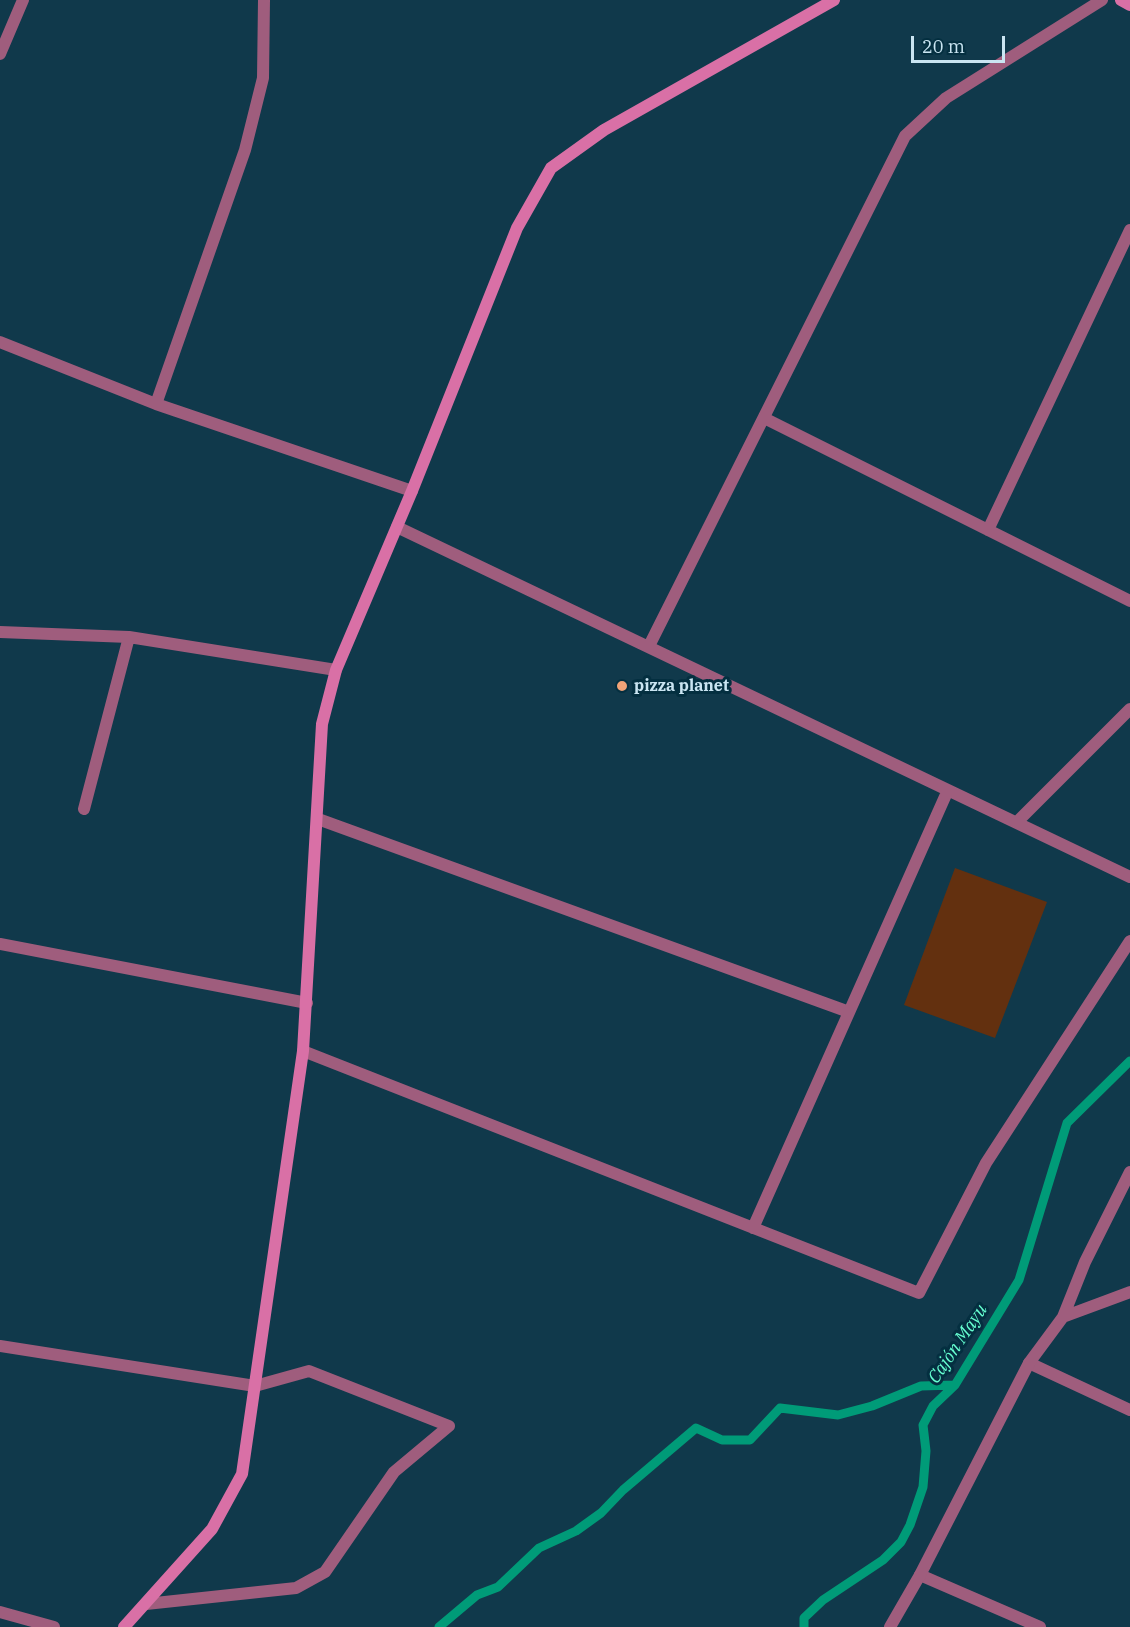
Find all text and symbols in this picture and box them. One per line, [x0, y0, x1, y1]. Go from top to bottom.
scale bar [914, 24, 1008, 62]
text: 20 m [922, 35, 965, 58]
place label: pizza planet [634, 676, 729, 696]
marker: pizza planet [615, 679, 629, 693]
water label: Cajón Mayu [924, 1300, 992, 1388]

